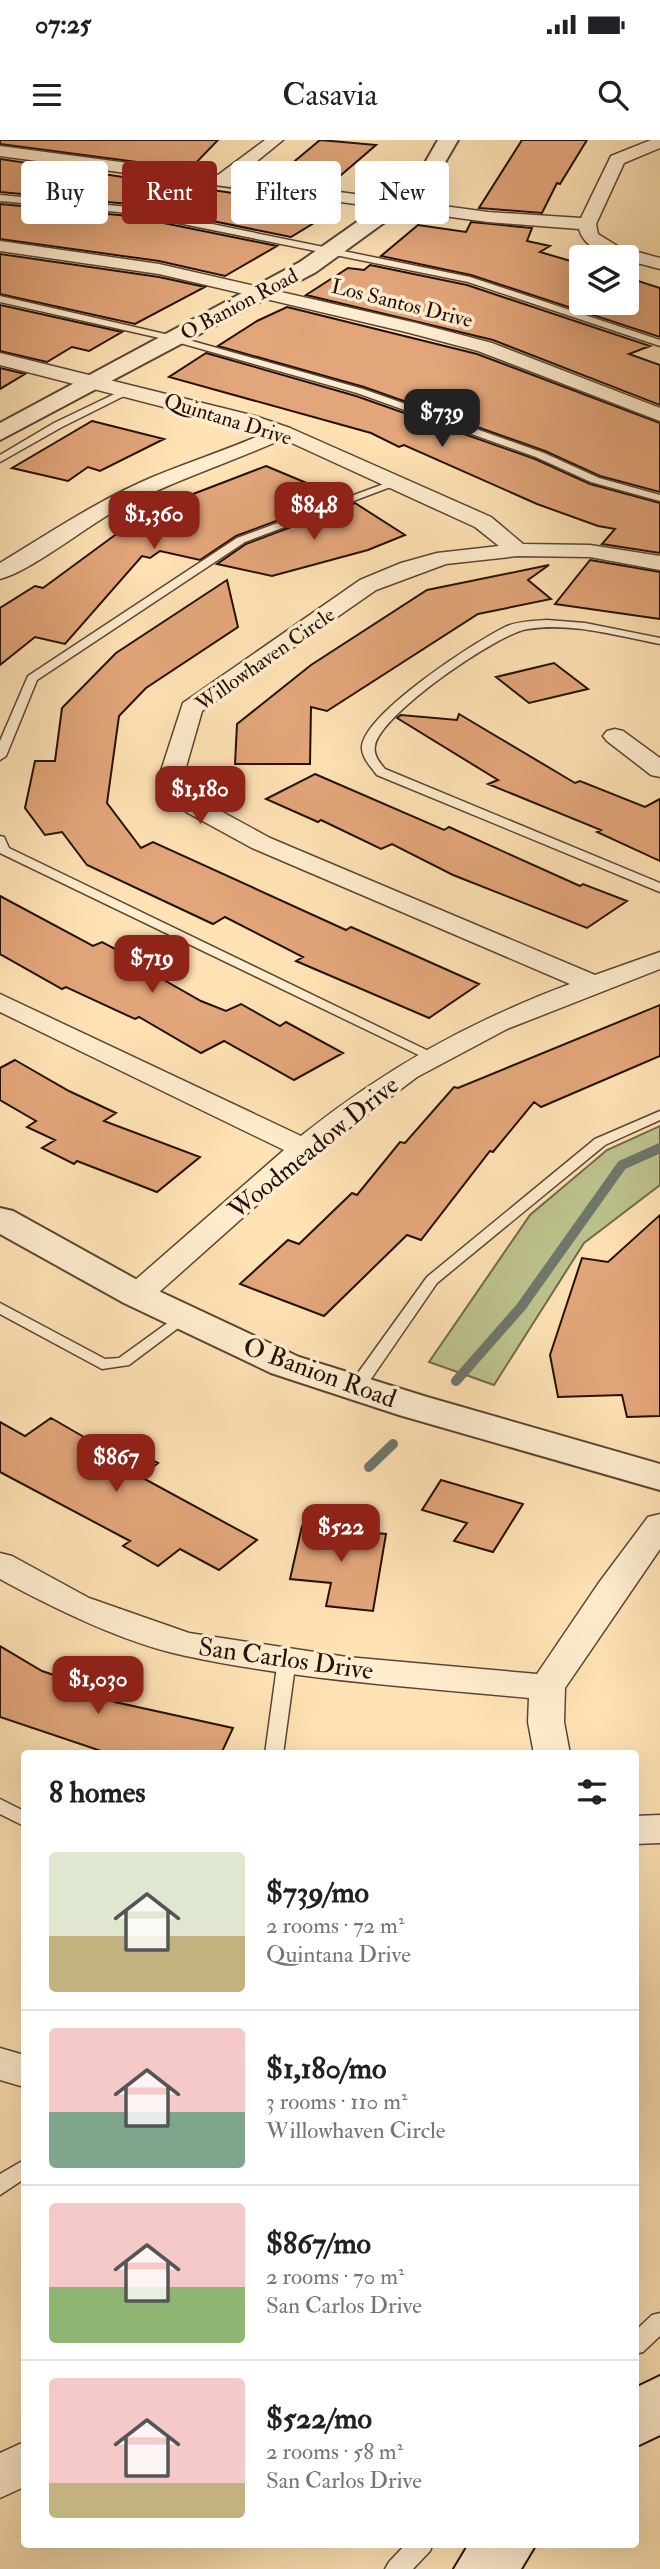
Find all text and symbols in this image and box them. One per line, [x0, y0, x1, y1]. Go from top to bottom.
text: 07:25 [35, 9, 91, 41]
text: Casavia [282, 75, 378, 115]
icon: menu [28, 76, 66, 114]
icon: search [594, 76, 632, 114]
chip: Buy [21, 161, 108, 224]
chip: Rent [122, 161, 217, 224]
chip: Filters [231, 161, 341, 224]
chip: New [355, 161, 449, 224]
map controls [569, 245, 639, 315]
button: layers [569, 245, 639, 315]
street label: O Banion Road [176, 262, 303, 347]
street label: Los Santos Drive [328, 273, 476, 334]
street label: Quintana Drive [161, 387, 295, 452]
pin: $739 [401, 390, 483, 449]
text: $739 [420, 397, 464, 426]
pin: $848 [273, 482, 355, 542]
text: $848 [290, 490, 338, 519]
pin: $1,360 [97, 492, 211, 551]
text: $1,360 [125, 499, 183, 528]
street label: Willowhaven Circle [190, 601, 340, 718]
pin: $1,180 [143, 766, 257, 826]
text: $1,180 [171, 774, 229, 803]
pin: $719 [111, 936, 193, 995]
text: $719 [130, 943, 174, 972]
street label: Woodmeadow Drive [221, 1069, 405, 1227]
street label: O Banion Road [239, 1330, 401, 1415]
pin: $867 [75, 1434, 157, 1494]
text: $867 [93, 1442, 139, 1471]
pin: $522 [300, 1504, 382, 1564]
text: $522 [318, 1512, 364, 1541]
street label: San Carlos Drive [196, 1631, 375, 1687]
pin: $1,030 [41, 1656, 155, 1716]
text: $1,030 [68, 1664, 128, 1693]
icon: filters [573, 1773, 611, 1811]
text: 8 homes [49, 1774, 146, 1811]
text: $739/mo [266, 1874, 369, 1911]
icon: home [105, 1880, 189, 1964]
text: 2 rooms · 72 m² [266, 1911, 404, 1940]
text: Quintana Drive [266, 1940, 411, 1969]
text: $1,180/mo [266, 2050, 386, 2087]
icon: home [105, 2056, 189, 2140]
text: 3 rooms · 110 m² [266, 2087, 407, 2116]
text: Willowhaven Circle [266, 2116, 445, 2145]
text: $867/mo [266, 2225, 371, 2262]
icon: home [105, 2231, 189, 2315]
text: 2 rooms · 70 m² [266, 2262, 405, 2291]
text: San Carlos Drive [266, 2291, 422, 2320]
text: $522/mo [266, 2400, 372, 2437]
icon: home [105, 2406, 189, 2490]
text: 2 rooms · 58 m² [266, 2437, 403, 2466]
text: San Carlos Drive [266, 2466, 422, 2495]

